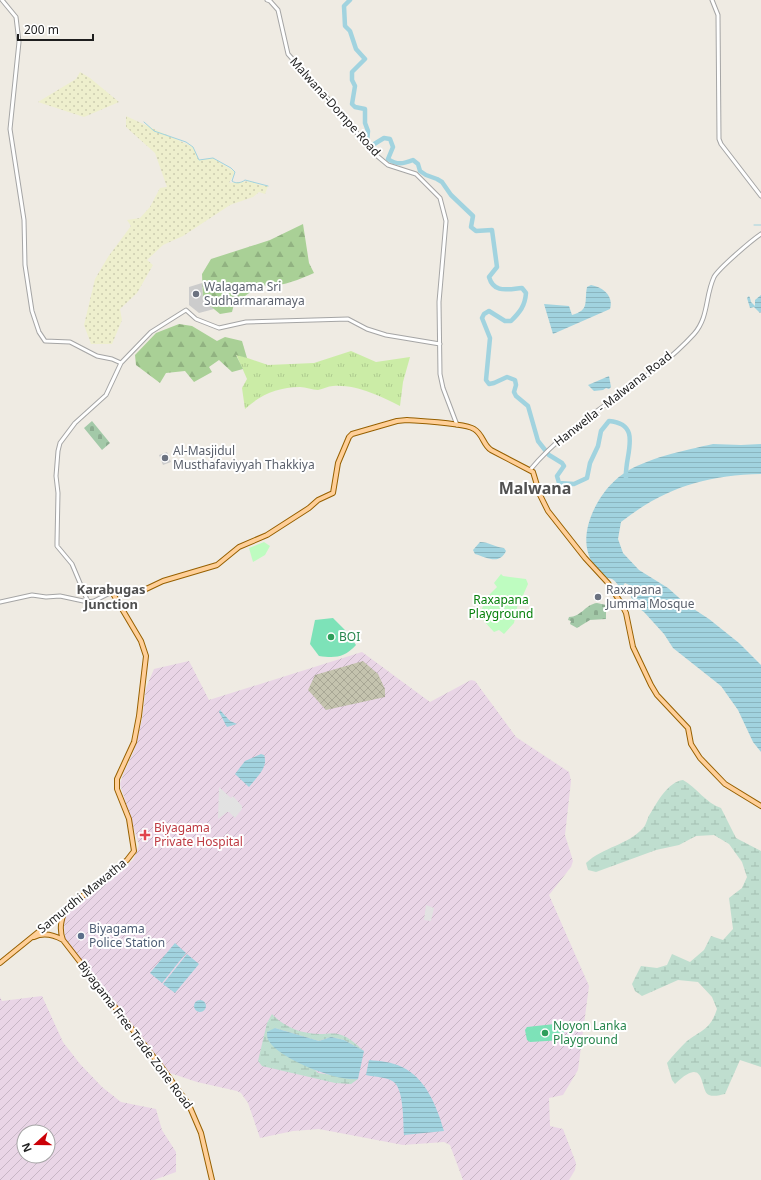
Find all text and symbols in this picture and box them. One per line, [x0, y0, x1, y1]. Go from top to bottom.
scale bar [18, 16, 93, 42]
text: 200 m [24, 21, 59, 38]
street label: Malwana-Dompe Road [286, 53, 385, 160]
place label: Walagama Sri Sudharmaramaya [204, 278, 305, 309]
marker: Walagama Sri Sudharmaramaya [191, 289, 201, 299]
street label: Hanwella - Malwana Road [550, 347, 675, 450]
place label: Al-Masjidul Musthafaviyyah Thakkiya [173, 442, 315, 473]
marker: Al-Masjidul Musthafaviyyah Thakkiya [160, 453, 170, 463]
district label: Malwana [499, 477, 571, 499]
district label: Karabugas Junction [77, 580, 145, 613]
place label: Raxapana Jumma Mosque [605, 581, 695, 612]
park label: Raxapana Playground [469, 591, 533, 622]
marker: Raxapana Jumma Mosque [593, 592, 603, 602]
place label: BOI [339, 628, 360, 645]
marker: BOI [326, 632, 336, 642]
place label: Biyagama Private Hospital [154, 819, 243, 850]
marker: Biyagama Private Hospital [139, 829, 151, 841]
street label: Samurdhi Mawatha [34, 854, 130, 937]
place label: Biyagama Police Station [89, 920, 165, 951]
marker: Biyagama Police Station [76, 931, 86, 941]
street label: Biyagama Free Trade Zone Road [74, 957, 197, 1112]
place label: Noyon Lanka Playground [553, 1017, 627, 1048]
marker: Noyon Lanka Playground [540, 1028, 550, 1038]
north arrow [16, 1124, 56, 1164]
text: N [18, 1141, 35, 1155]

